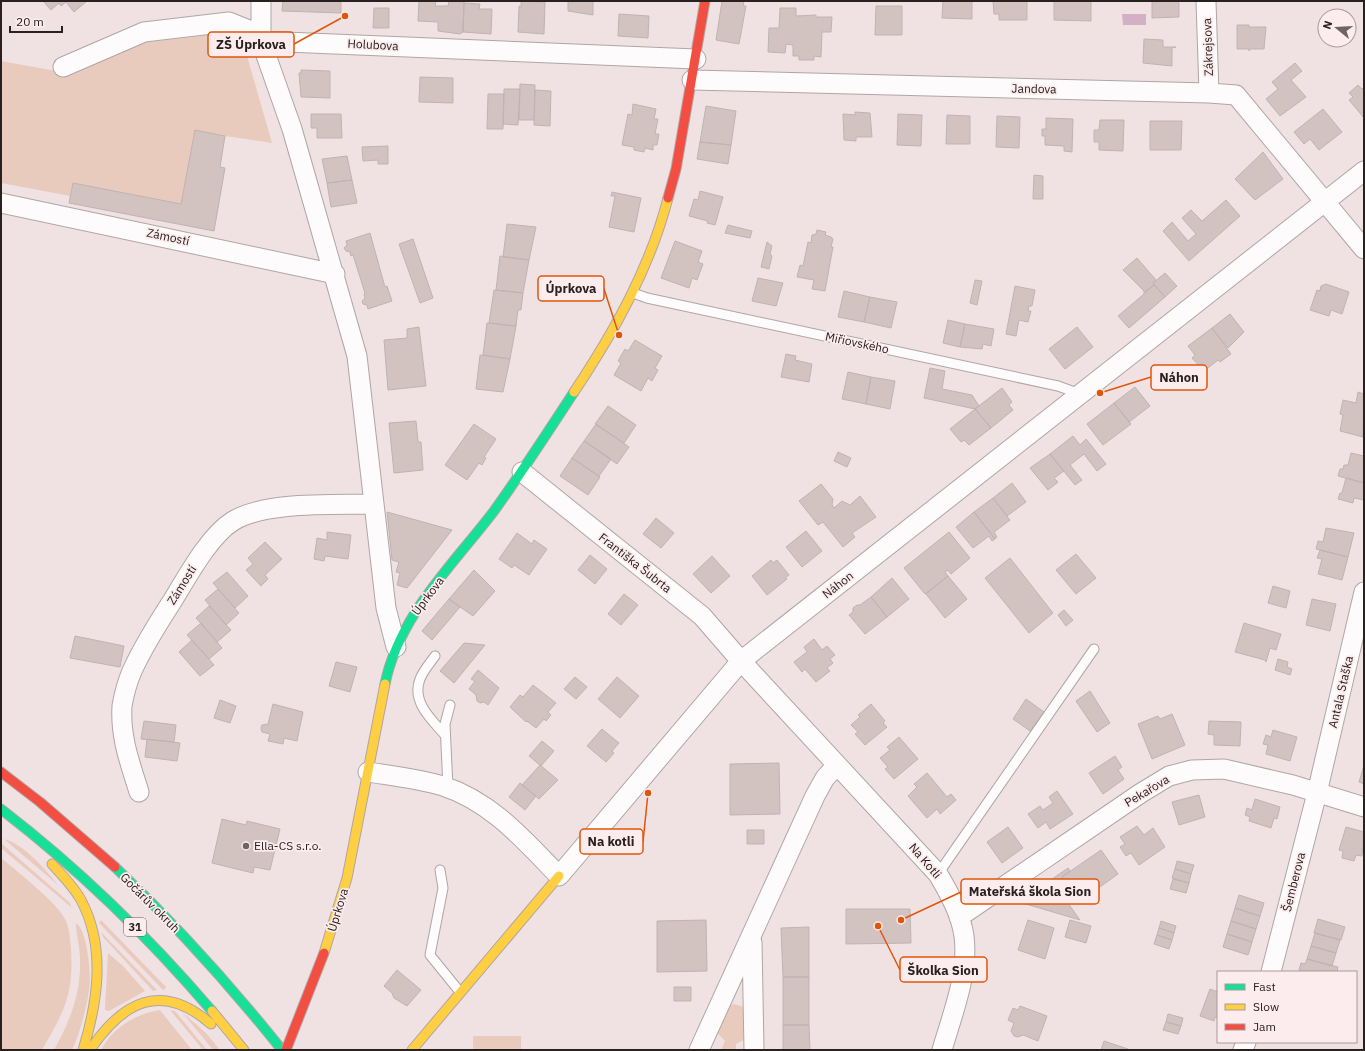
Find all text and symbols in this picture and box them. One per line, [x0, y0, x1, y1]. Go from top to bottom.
scale bar [10, 8, 62, 34]
north arrow [1317, 8, 1357, 48]
text: 20 m [16, 14, 44, 29]
street label: Zákrejsova [1199, 17, 1216, 76]
text: N [1320, 19, 1335, 31]
callout: ZŠ Úprkova [208, 32, 294, 57]
text: ZŠ Úprkova [216, 36, 286, 53]
street label: Holubova [347, 36, 400, 53]
street label: Jandova [1011, 81, 1057, 96]
street label: Zámostí [145, 225, 191, 248]
callout: Úprkova [538, 276, 604, 301]
text: Úprkova [546, 280, 596, 297]
street label: Miřiovského [824, 328, 891, 357]
callout: Náhon [1151, 365, 1207, 390]
text: Náhon [1159, 369, 1199, 386]
street label: Františka Šubrta [596, 529, 675, 596]
street label: Zámostí [164, 562, 199, 607]
street label: Náhon [819, 568, 856, 601]
street label: Úprkova [408, 573, 447, 618]
street label: Antala Staška [1325, 654, 1356, 730]
street label: Pekařova [1122, 771, 1172, 810]
callout: Na kotli [580, 829, 643, 854]
text: Na kotli [588, 833, 634, 850]
place label: Ella-CS s.r.o. [254, 838, 321, 853]
street label: Na Kotli [906, 840, 945, 882]
marker: Ella-CS s.r.o. [241, 841, 251, 851]
street label: Šemberova [1279, 850, 1308, 913]
street label: Gočárův okruh [117, 870, 183, 936]
callout: Mateřská škola Sion [961, 879, 1099, 904]
text: Mateřská škola Sion [969, 883, 1091, 900]
street label: Úprkova [324, 886, 351, 933]
road number: 31 [124, 918, 146, 936]
callout: Školka Sion [900, 957, 987, 982]
text: Školka Sion [907, 962, 979, 979]
legend [1217, 971, 1357, 1043]
text: Fast [1253, 979, 1276, 994]
text: Slow [1253, 999, 1279, 1014]
text: Jam [1253, 1019, 1276, 1034]

